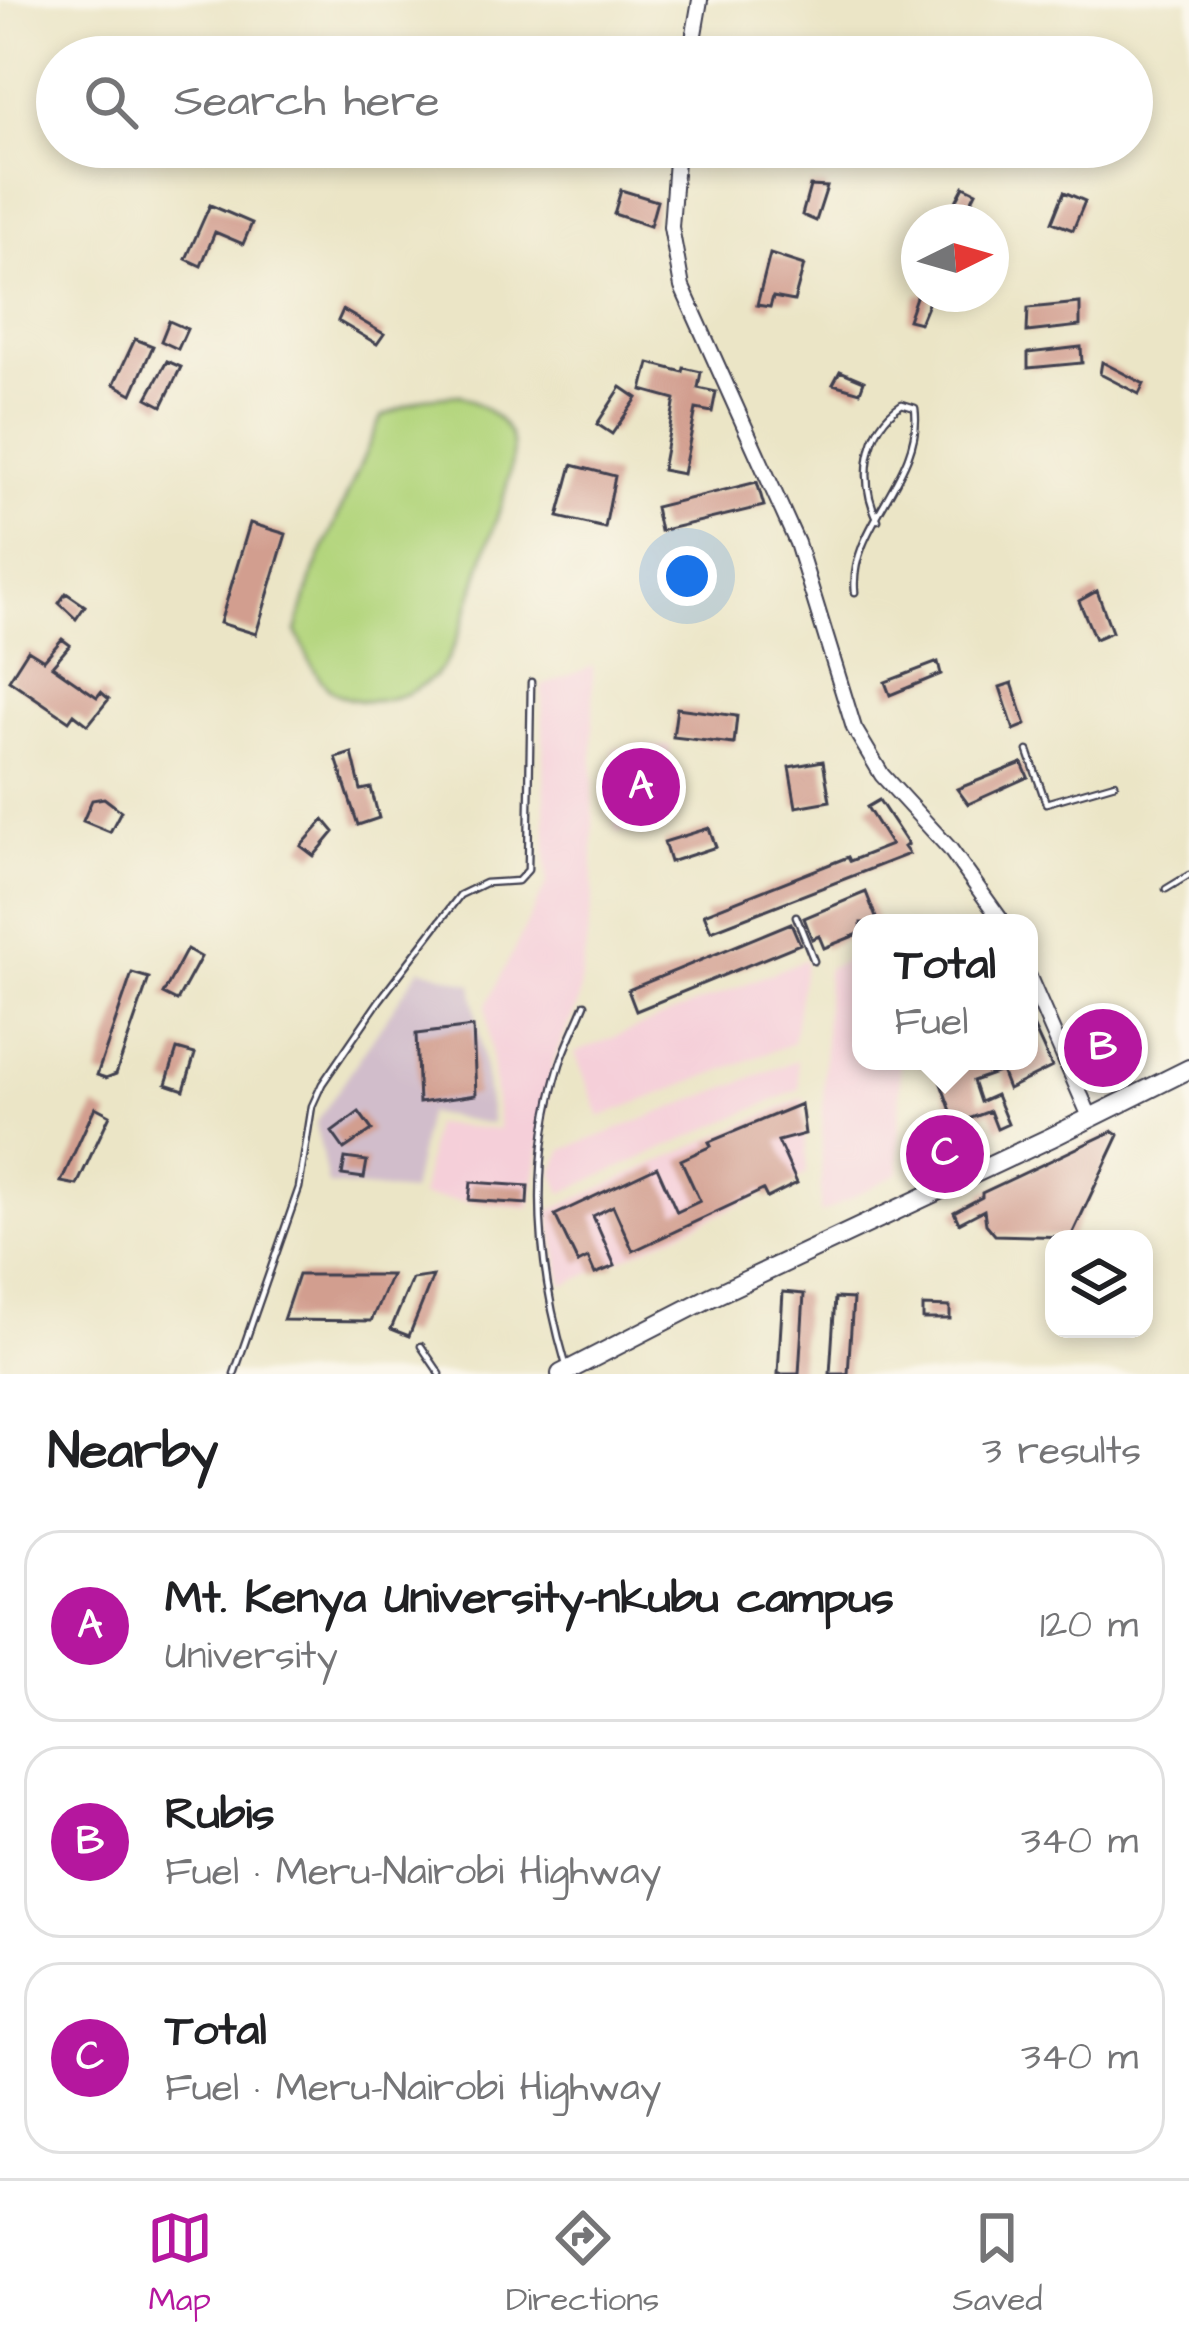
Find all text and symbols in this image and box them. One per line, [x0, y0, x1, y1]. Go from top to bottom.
search box [36, 36, 1153, 168]
icon: search [78, 69, 144, 135]
text: Search here [174, 71, 440, 133]
north arrow [901, 204, 1009, 312]
your location [657, 546, 717, 606]
pin: A [602, 742, 680, 832]
popup [852, 914, 1038, 1070]
text: Total [894, 934, 996, 996]
text: Fuel [894, 996, 968, 1050]
pin: B [1064, 1003, 1142, 1093]
pin: C [906, 1109, 984, 1199]
map controls [1045, 1230, 1153, 1338]
button: layers [1045, 1230, 1153, 1338]
text: Nearby [48, 1417, 218, 1488]
text: 3 results [982, 1425, 1141, 1479]
text: Mt. Kenya University-nkubu campus [165, 1568, 894, 1630]
text: A [78, 1599, 102, 1653]
text: 120 m [1040, 1599, 1138, 1653]
text: University [165, 1630, 338, 1684]
text: Rubis [165, 1784, 275, 1846]
text: B [76, 1815, 104, 1869]
text: 340 m [1021, 1815, 1138, 1869]
text: Fuel · Meru-Nairobi Highway [165, 1846, 661, 1900]
text: Total [165, 2000, 267, 2062]
text: C [76, 2031, 104, 2085]
text: 340 m [1021, 2031, 1138, 2085]
text: Fuel · Meru-Nairobi Highway [165, 2062, 661, 2116]
tab: Map [147, 2205, 213, 2323]
tab: Directions [506, 2205, 659, 2323]
tab: Saved [952, 2205, 1042, 2323]

